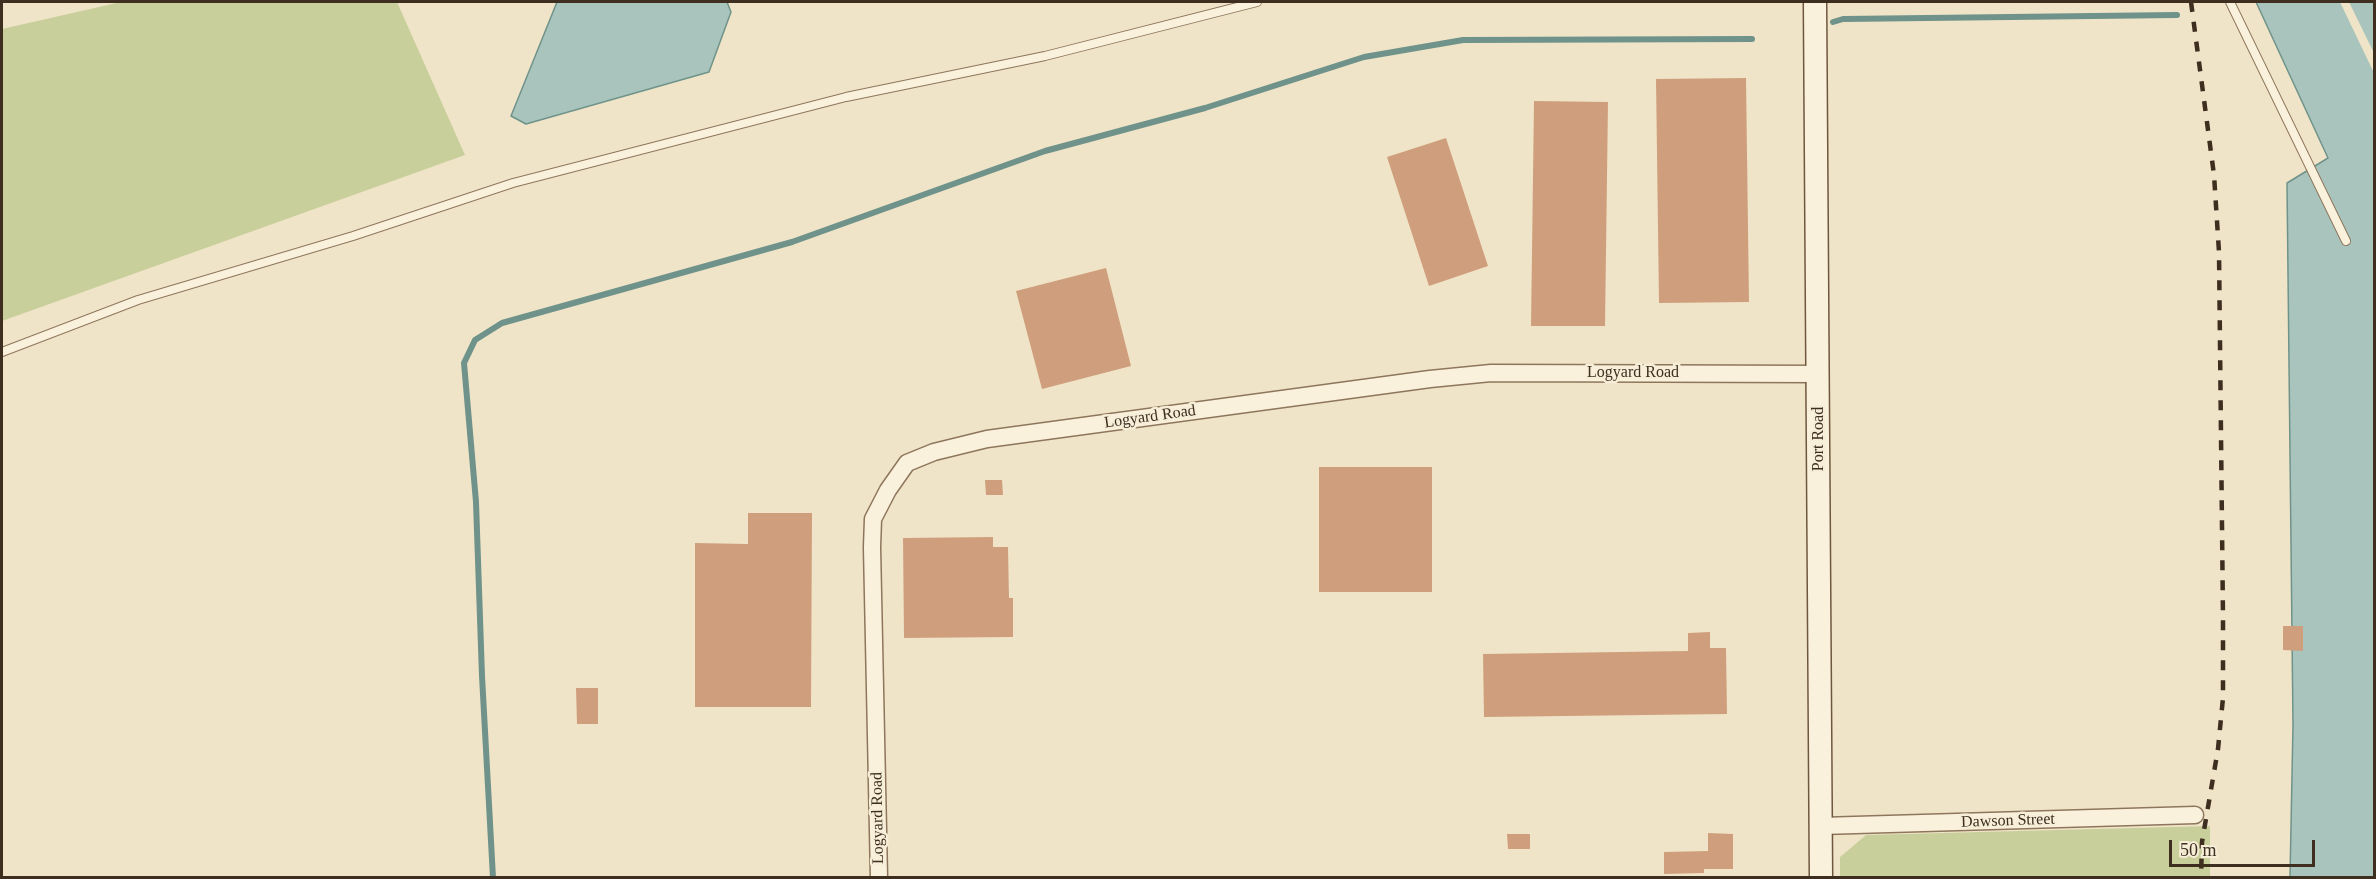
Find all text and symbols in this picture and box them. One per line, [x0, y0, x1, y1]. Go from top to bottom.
street label: Logyard Road [1587, 363, 1679, 383]
street label: Logyard Road [1103, 401, 1197, 433]
street label: Port Road [1809, 407, 1829, 471]
street label: Logyard Road [868, 772, 888, 864]
street label: Dawson Street [1961, 810, 2055, 832]
scale bar [2172, 828, 2318, 866]
text: 50 m [2180, 840, 2217, 860]

